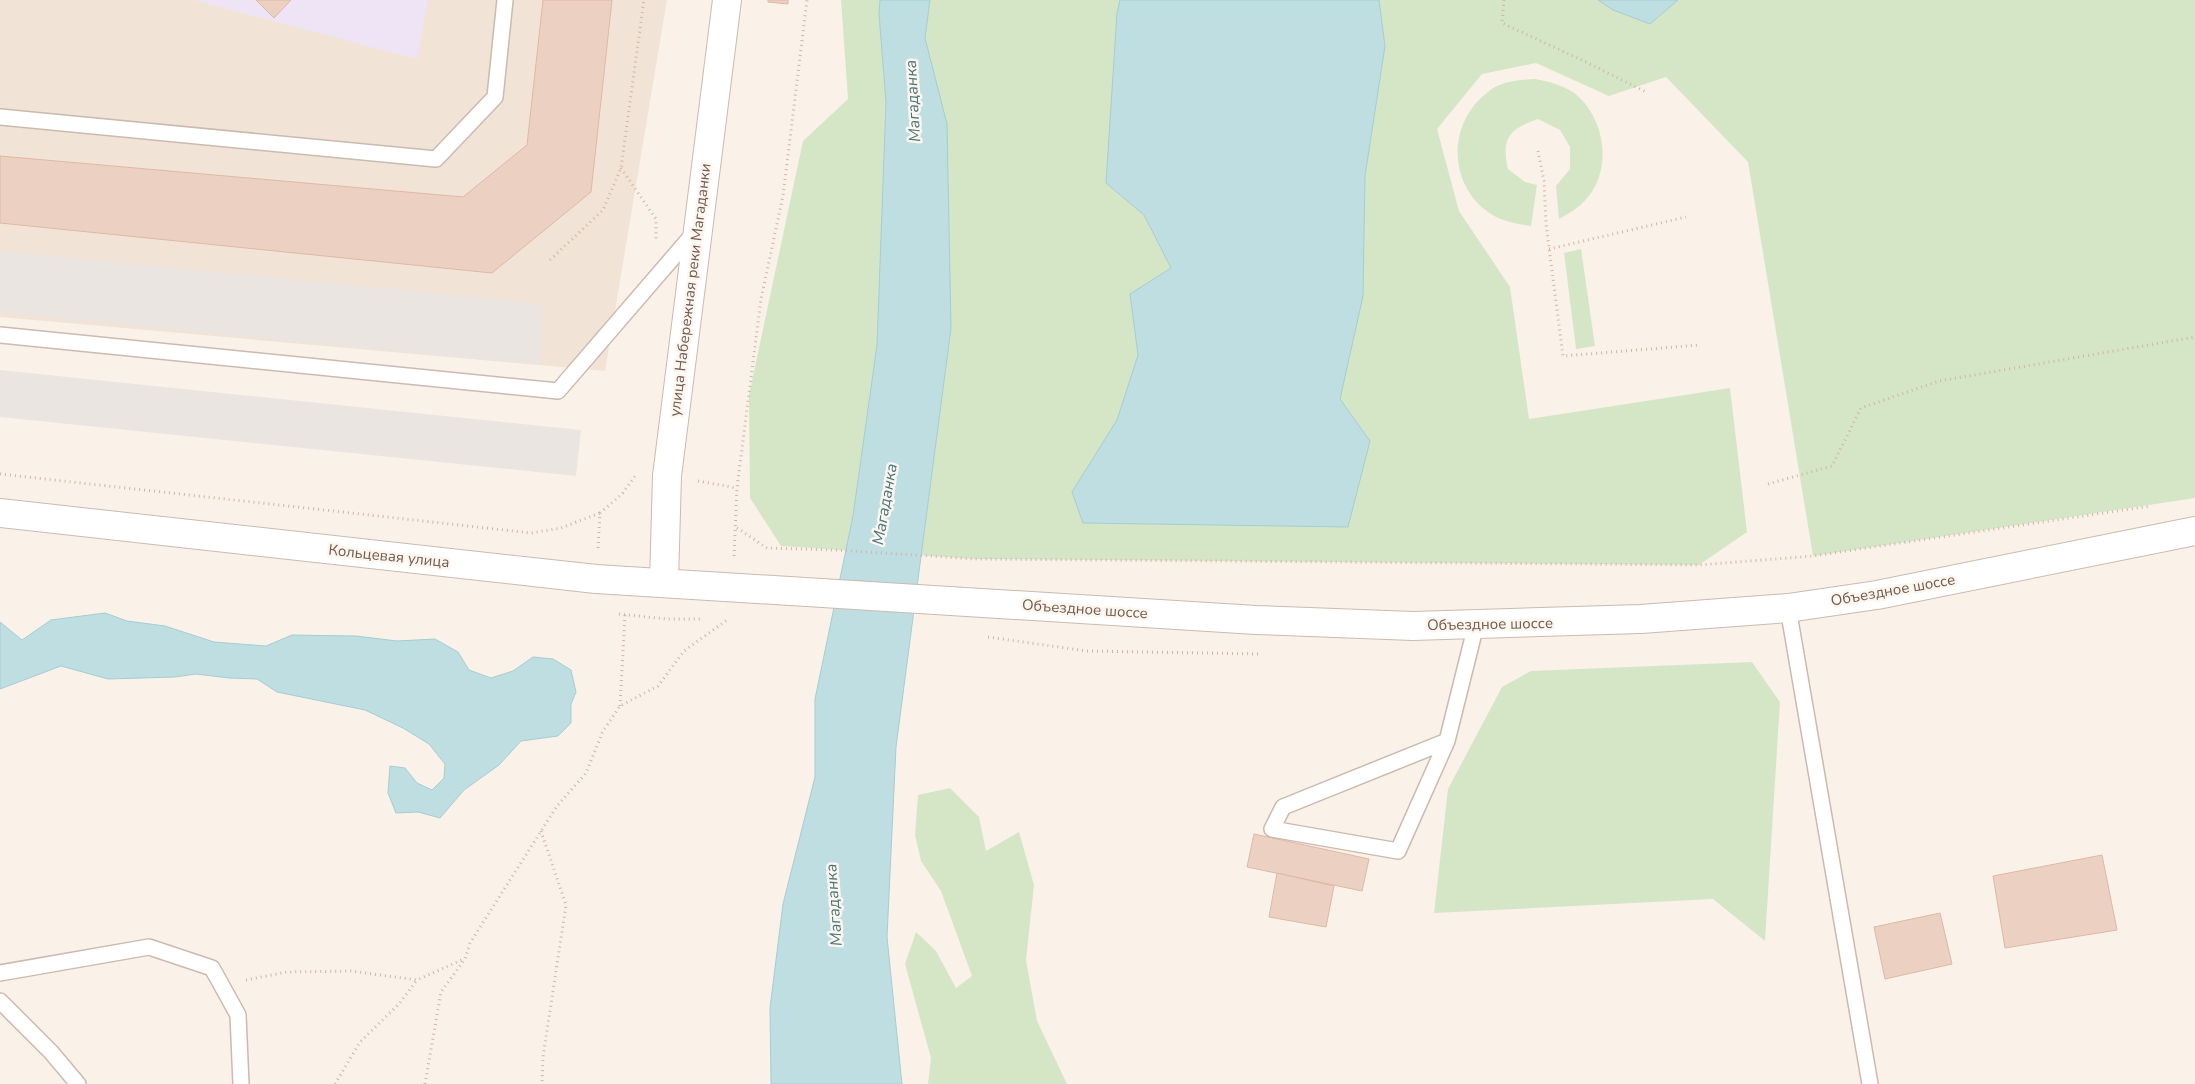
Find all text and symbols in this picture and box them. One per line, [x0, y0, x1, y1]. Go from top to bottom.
water label: Магаданка [900, 59, 926, 143]
street label: улица Набережная реки Магаданки [665, 162, 715, 418]
water label: Магаданка [867, 462, 903, 547]
street label: Кольцевая улица [327, 540, 451, 572]
street label: Объездное шоссе [1829, 569, 1957, 611]
street label: Объездное шоссе [1022, 595, 1148, 623]
street label: Объездное шоссе [1427, 613, 1553, 635]
water label: Магаданка [820, 863, 848, 947]

